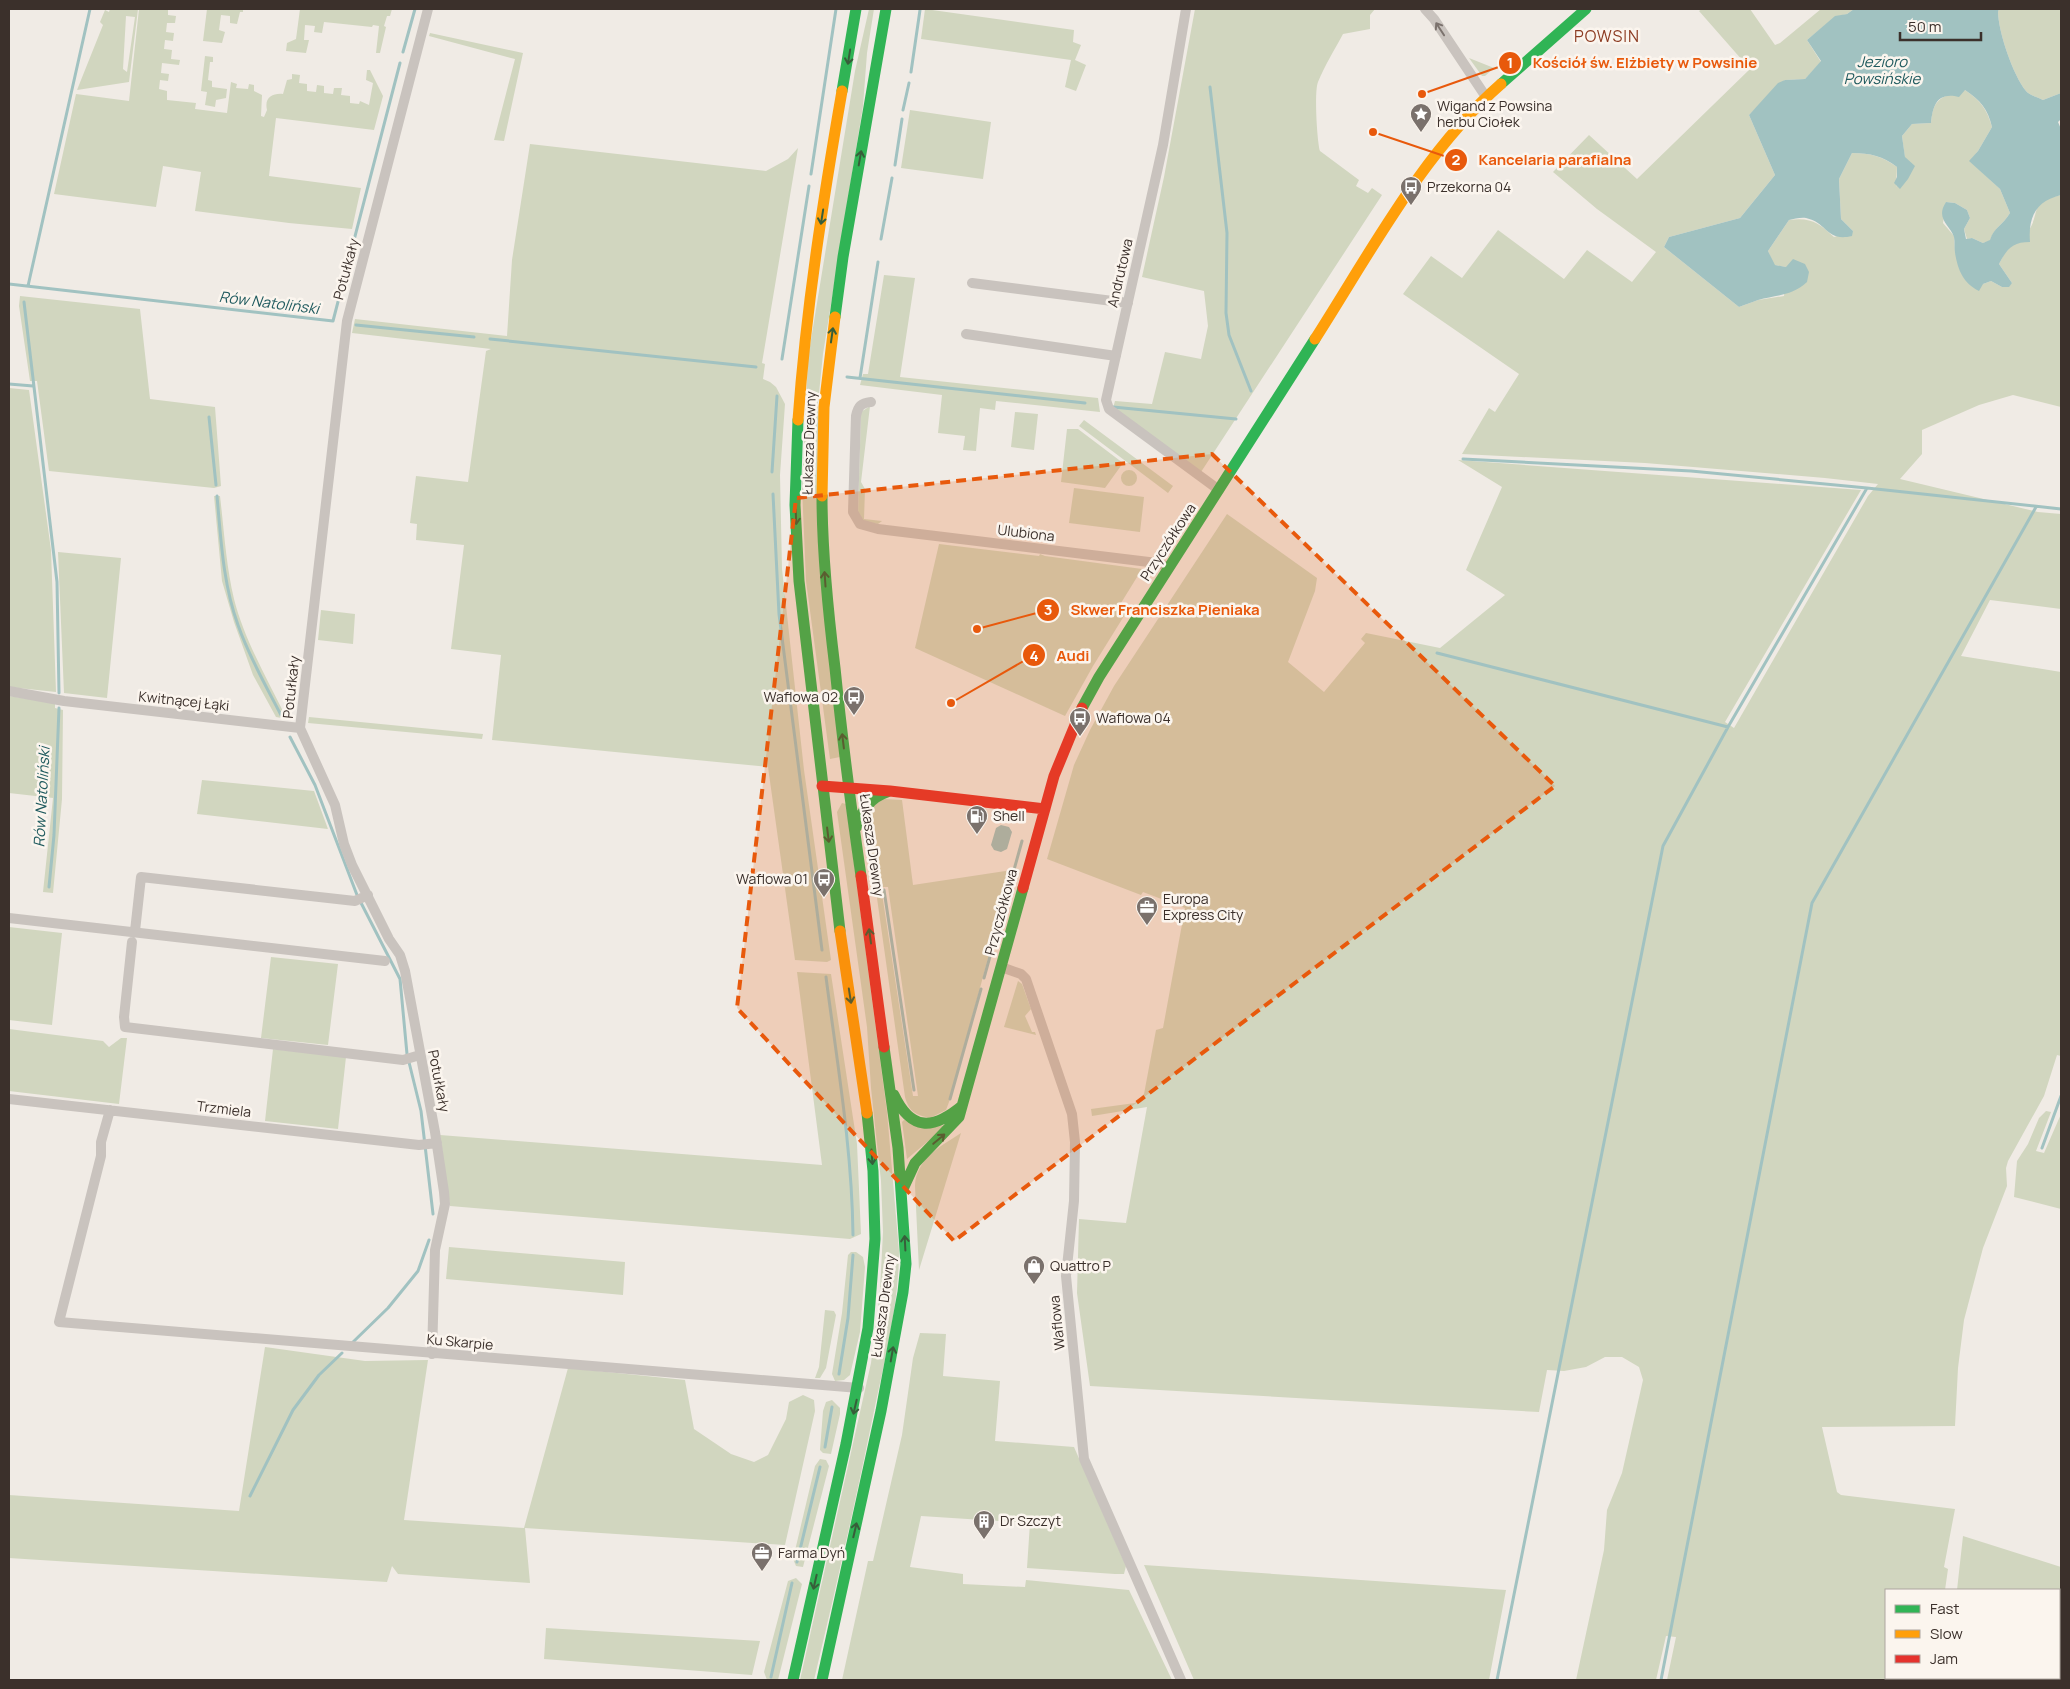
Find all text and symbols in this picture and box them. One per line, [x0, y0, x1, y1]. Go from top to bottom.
scale bar [1900, 10, 1981, 42]
text: 50 m [1908, 16, 1942, 37]
one-way arrow [1435, 23, 1445, 37]
district label: POWSIN [1574, 25, 1640, 47]
one-way arrow [843, 48, 853, 64]
callout: Kościół św. Elżbiety w Powsinie [1498, 48, 1768, 78]
water label: Jezioro Powsińskie [1844, 51, 1922, 89]
text: 1 [1507, 52, 1513, 73]
text: Kościół św. Elżbiety w Powsinie [1533, 52, 1757, 73]
place label: Wigand z Powsina herbu Ciołek [1437, 96, 1552, 131]
place icon: Wigand z Powsina herbu Ciołek [1409, 102, 1433, 133]
callout: Kancelaria parafialna [1444, 145, 1642, 175]
text: 2 [1452, 149, 1461, 170]
text: Kancelaria parafialna [1478, 149, 1632, 170]
one-way arrow [856, 150, 866, 166]
bus stop icon: Przekorna 04 [1399, 175, 1423, 206]
place label: Przekorna 04 [1427, 177, 1511, 196]
one-way arrow [817, 209, 827, 225]
street label: Potułkały [328, 235, 363, 302]
street label: Andrutowa [1102, 237, 1137, 309]
water label: Rów Natoliński [218, 286, 323, 319]
one-way arrow [828, 328, 838, 344]
street label: Łukasza Drewny [797, 390, 820, 495]
street label: Przyczółkowa [1135, 499, 1200, 584]
one-way arrow [791, 509, 800, 525]
street label: Ulubiona [996, 520, 1056, 545]
one-way arrow [821, 571, 830, 587]
callout: Skwer Franciszka Pieniaka [1036, 595, 1270, 625]
text: 3 [1044, 599, 1052, 620]
text: Skwer Franciszka Pieniaka [1070, 599, 1260, 620]
callout: Audi [1021, 640, 1099, 670]
text: 4 [1029, 645, 1039, 666]
text: Audi [1057, 645, 1089, 666]
street label: Potułkały [278, 654, 303, 719]
bus stop icon: Waflowa 02 [842, 685, 866, 716]
street label: Kwitnącej Łąki [138, 686, 230, 715]
place label: Waflowa 02 [764, 687, 838, 706]
bus stop icon: Waflowa 04 [1068, 706, 1092, 737]
place label: Waflowa 04 [1096, 708, 1171, 727]
one-way arrow [838, 733, 848, 749]
water label: Rów Natoliński [28, 744, 55, 848]
street label: Łukasza Drewny [856, 792, 889, 898]
fuel station icon: Shell [965, 804, 989, 835]
place label: Shell [993, 806, 1025, 825]
one-way arrow [823, 826, 833, 842]
bus stop icon: Waflowa 01 [812, 867, 836, 898]
street label: Przyczółkowa [980, 867, 1021, 957]
place label: Waflowa 01 [736, 869, 808, 888]
place label: Europa Express City [1163, 889, 1244, 924]
office icon: Europa Express City [1135, 895, 1159, 926]
one-way arrow [864, 928, 874, 944]
one-way arrow [845, 987, 855, 1003]
street label: Potułkały [424, 1048, 455, 1114]
street label: Trzmiela [196, 1096, 252, 1121]
one-way arrow [933, 1133, 946, 1145]
one-way arrow [867, 1148, 876, 1164]
one-way arrow [901, 1235, 910, 1251]
street label: Łukasza Drewny [866, 1253, 899, 1359]
shop icon: Quattro P [1022, 1254, 1046, 1285]
place label: Quattro P [1050, 1256, 1112, 1275]
street label: Waflowa [1044, 1295, 1069, 1351]
street label: Ku Skarpie [426, 1329, 494, 1354]
one-way arrow [888, 1347, 898, 1363]
one-way arrow [850, 1398, 859, 1414]
building icon: Dr Szczyt [972, 1509, 996, 1540]
place label: Dr Szczyt [1000, 1511, 1062, 1530]
one-way arrow [851, 1523, 860, 1539]
office icon: Farma Dyń [750, 1541, 774, 1572]
place label: Farma Dyń [778, 1543, 845, 1562]
one-way arrow [810, 1574, 819, 1590]
legend [1885, 1589, 2060, 1679]
text: Fast [1930, 1598, 1959, 1619]
text: Slow [1930, 1623, 1963, 1644]
text: Jam [1930, 1648, 1958, 1669]

